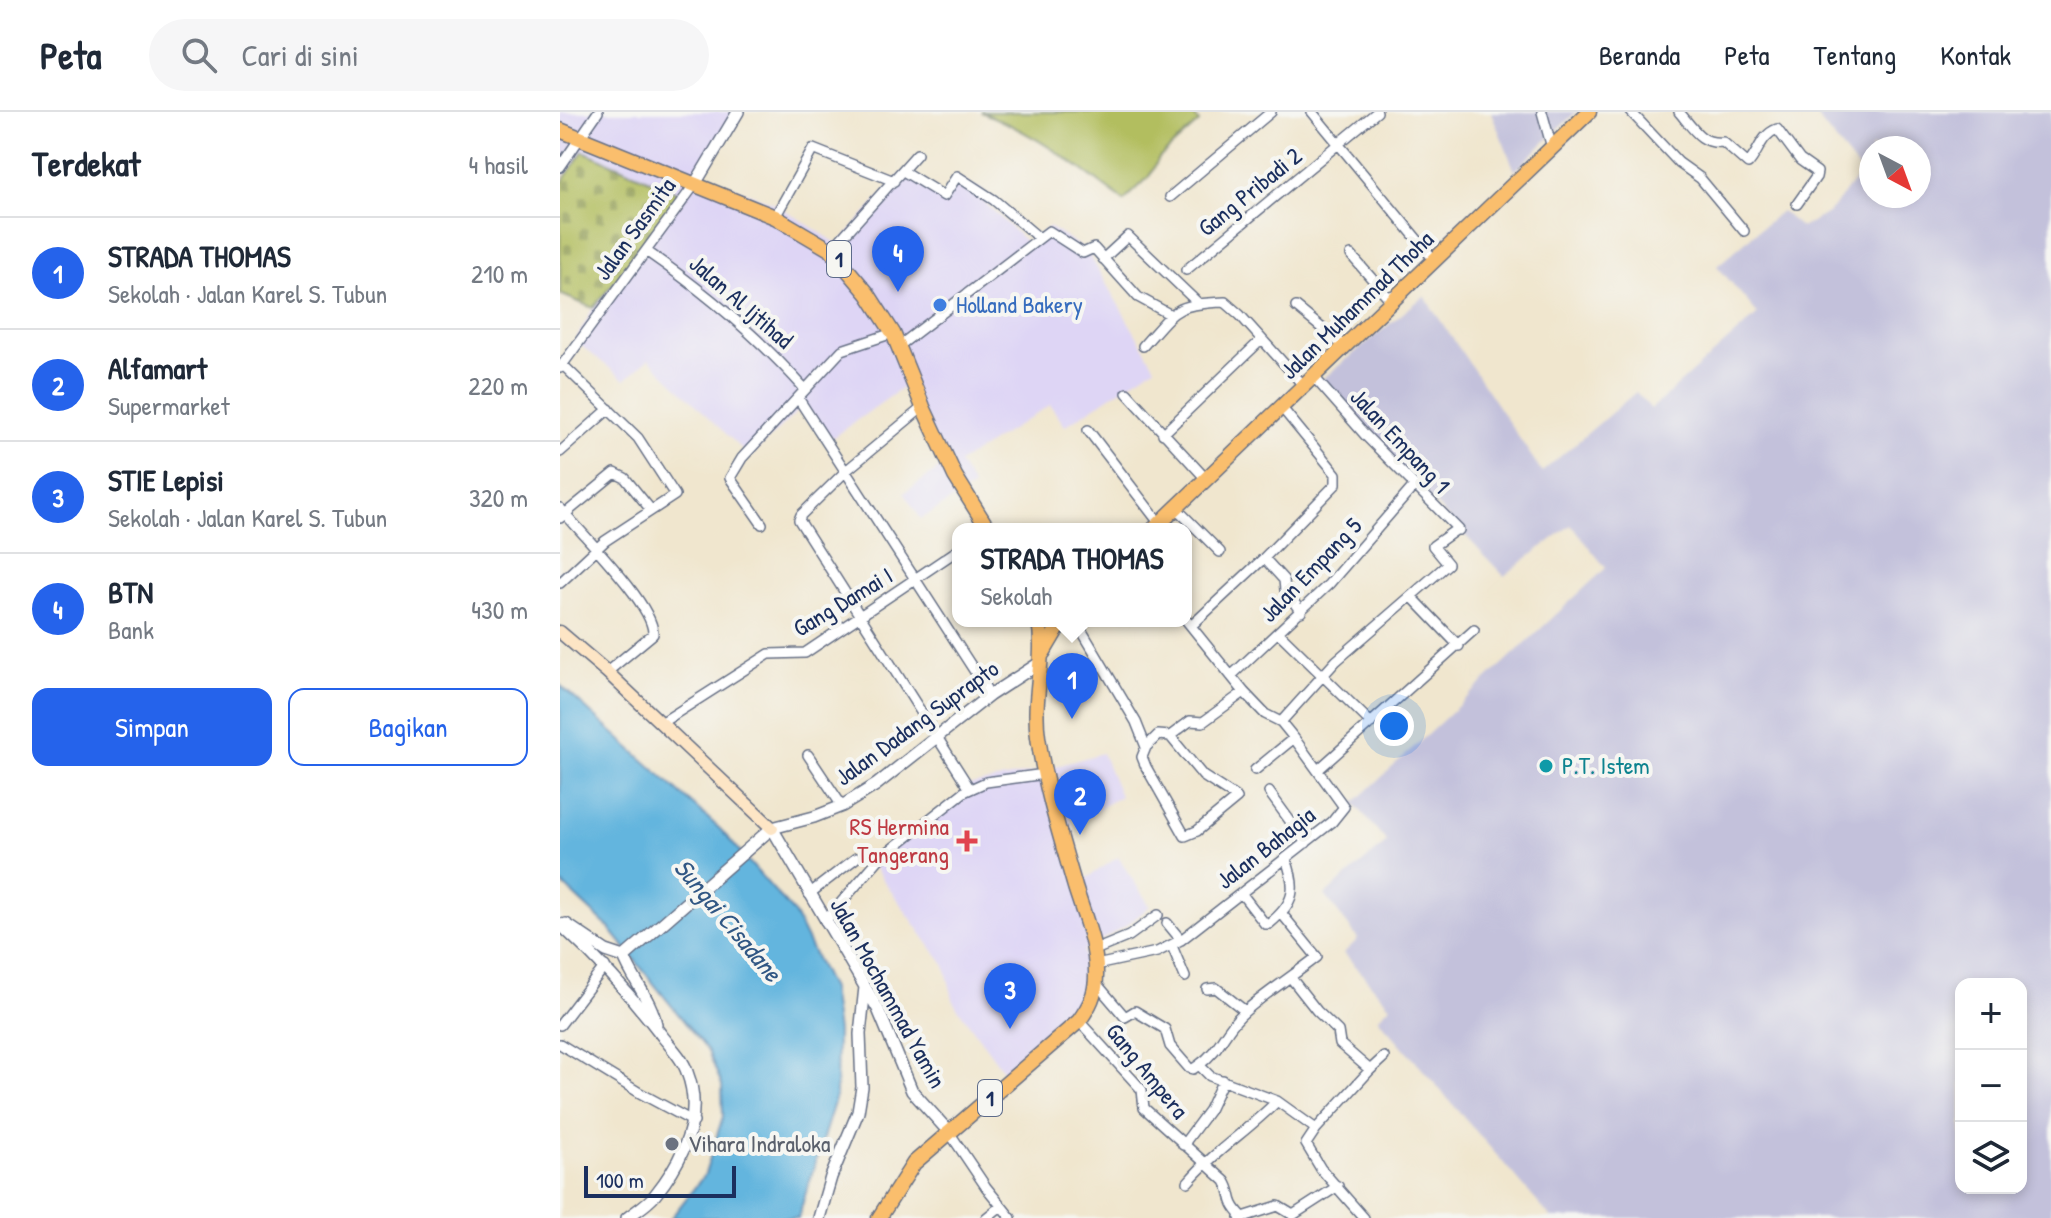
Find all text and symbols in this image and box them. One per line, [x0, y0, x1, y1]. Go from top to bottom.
search box [149, 19, 709, 91]
text: Peta [40, 29, 101, 81]
icon: search [177, 33, 221, 77]
text: Cari di sini [241, 35, 359, 75]
text: Beranda [1599, 36, 1680, 74]
text: Peta [1724, 36, 1770, 74]
text: Tentang [1814, 36, 1896, 74]
text: Kontak [1940, 36, 2011, 74]
north arrow [1859, 136, 1931, 208]
street label: Gang Pribadi 2 [1191, 139, 1308, 243]
text: Terdekat [32, 141, 140, 187]
text: 4 hasil [468, 147, 528, 182]
street label: Jalan Sasmita [586, 171, 682, 286]
street label: Jalan Muhammad Thoha [1273, 223, 1440, 386]
pin: 4 [872, 226, 924, 292]
text: STRADA THOMAS [108, 236, 291, 276]
road number: 1 [827, 241, 851, 277]
street label: Jalan Al Ijtihad [683, 247, 800, 355]
text: 1 [53, 256, 63, 291]
text: 210 m [471, 256, 528, 291]
text: Sekolah · Jalan Karel S. Tubun [108, 276, 387, 311]
place label: Holland Bakery [956, 288, 1083, 320]
marker: Holland Bakery [931, 296, 949, 314]
text: Alfamart [108, 348, 207, 388]
text: 2 [52, 368, 64, 403]
text: 220 m [468, 368, 528, 403]
street label: Jalan Empang 1 [1344, 381, 1458, 500]
text: Supermarket [108, 388, 230, 423]
text: STIE Lepisi [108, 460, 224, 500]
text: 3 [52, 480, 64, 515]
text: 320 m [469, 480, 528, 515]
text: Sekolah · Jalan Karel S. Tubun [108, 500, 387, 535]
street label: Jalan Empang 5 [1252, 510, 1368, 629]
popup [952, 523, 1192, 627]
text: STRADA THOMAS [981, 538, 1163, 578]
street label: Gang Damai I [787, 559, 898, 643]
text: BTN [108, 572, 153, 612]
text: Sekolah [981, 578, 1052, 613]
text: 4 [53, 592, 63, 627]
text: 430 m [471, 592, 528, 627]
text: Bank [108, 612, 154, 647]
street label: Jalan Dadang Suprapto [828, 652, 1005, 792]
pin: 1 [1046, 653, 1098, 719]
button: Simpan [32, 688, 272, 766]
button: Bagikan [288, 688, 528, 766]
your location [1374, 706, 1414, 746]
place label: P.T. Istem [1562, 749, 1650, 781]
marker: P.T. Istem [1537, 757, 1555, 775]
pin: 2 [1054, 769, 1106, 835]
street label: Jalan Bahagia [1209, 799, 1321, 896]
place label: RS Hermina Tangerang [850, 810, 949, 870]
marker: RS Hermina Tangerang [956, 830, 978, 852]
water label: Sungai Cisadane [666, 851, 791, 990]
street label: Jalan Mochammad Yamin [823, 892, 954, 1093]
pin: 3 [984, 963, 1036, 1029]
map controls [1955, 978, 2027, 1194]
button: + [1955, 978, 2027, 1050]
street label: Gang Ampera [1099, 1016, 1196, 1125]
button: − [1955, 1050, 2027, 1122]
road number: 1 [978, 1080, 1002, 1116]
button: layers [1955, 1122, 2027, 1194]
place label: Vihara Indraloka [688, 1127, 830, 1159]
marker: Vihara Indraloka [663, 1135, 681, 1153]
scale bar [584, 1162, 736, 1198]
text: 100 m [596, 1165, 644, 1195]

